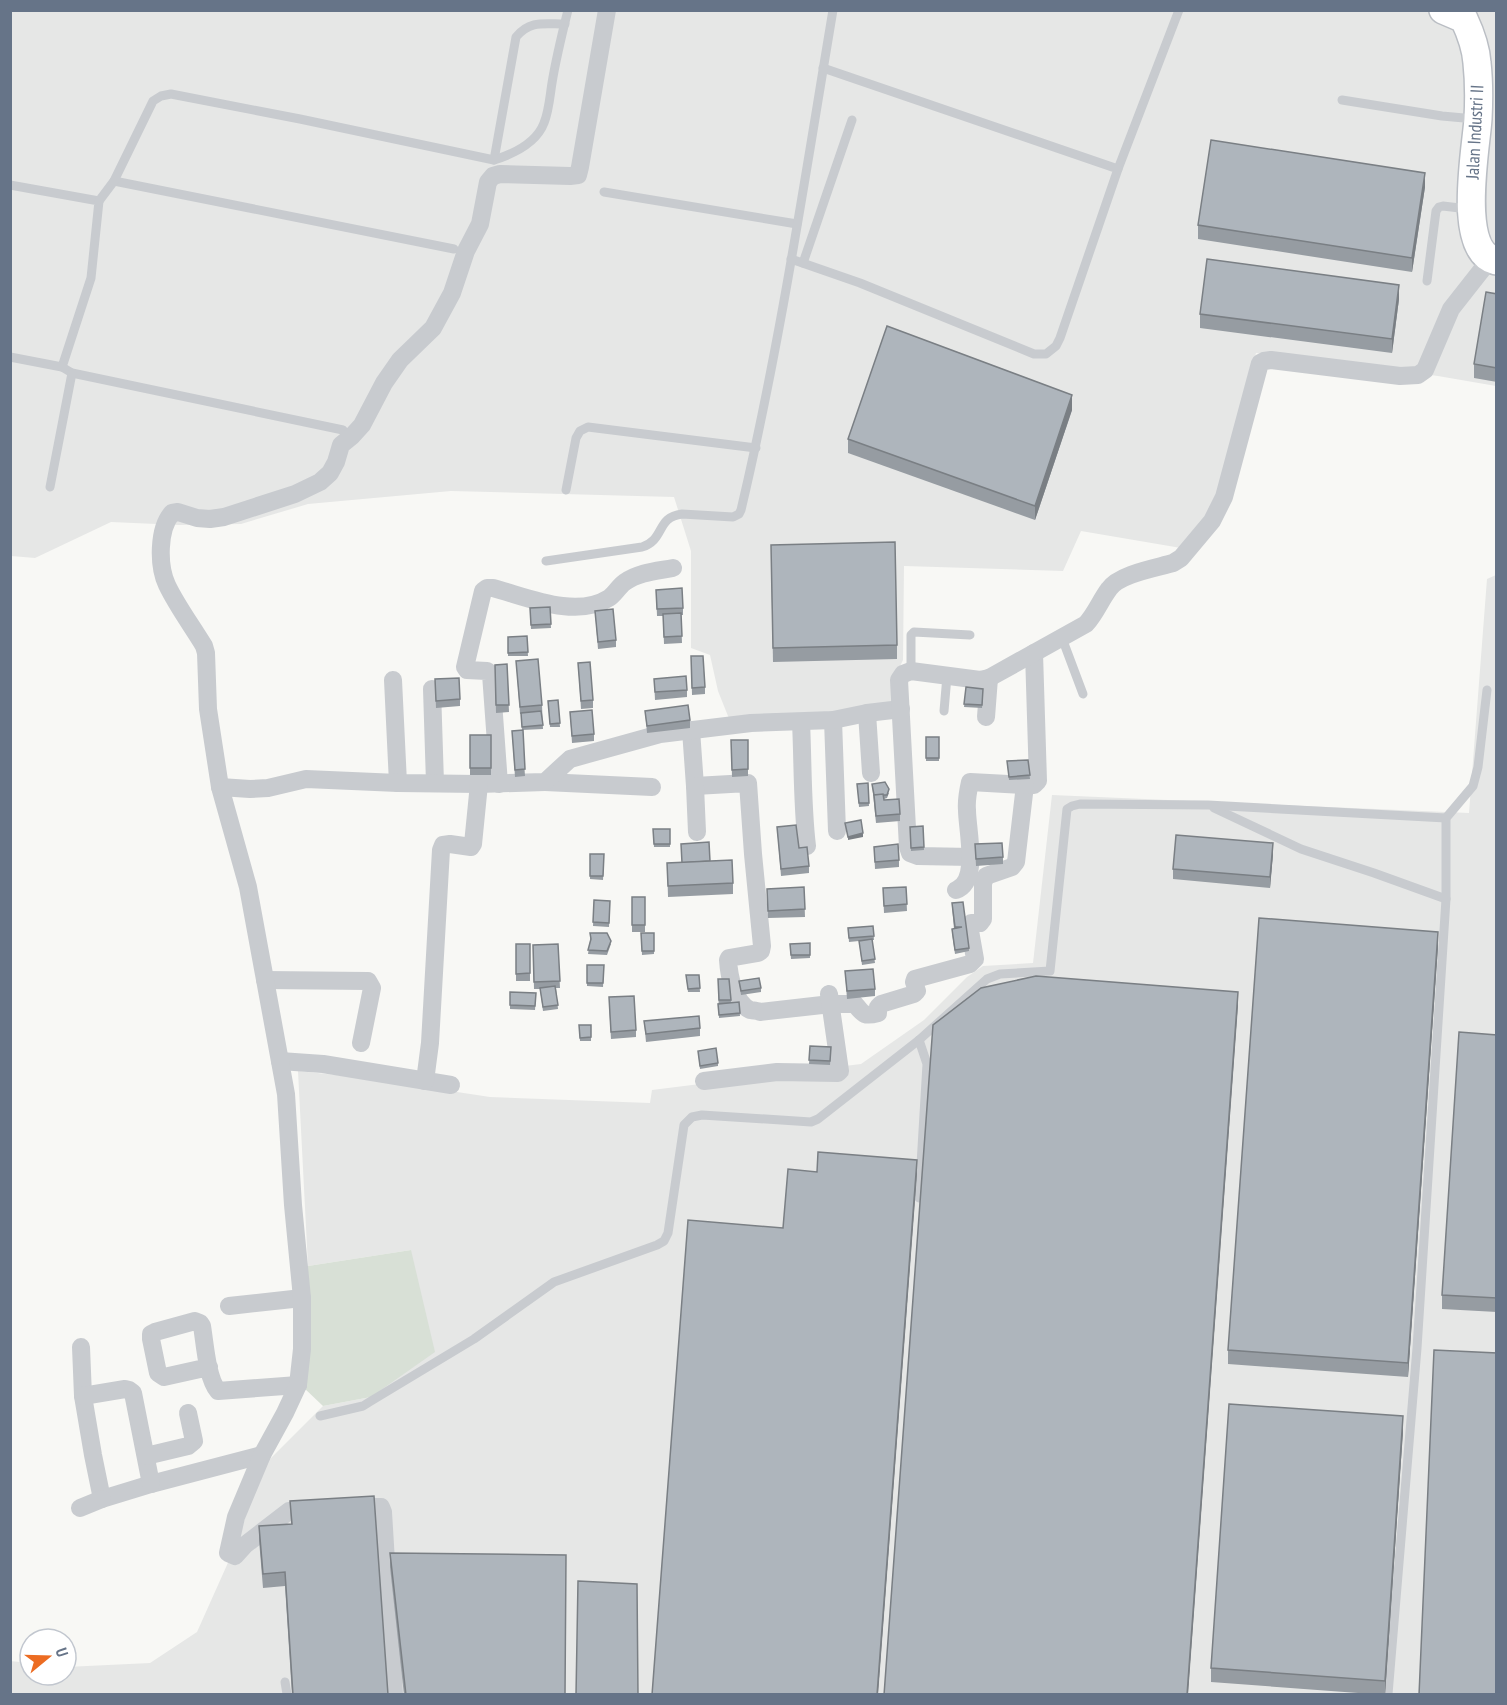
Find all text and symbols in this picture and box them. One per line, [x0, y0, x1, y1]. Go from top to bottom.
street label: Jalan Industri II [1460, 84, 1488, 181]
north arrow [18, 1627, 78, 1687]
text: U [51, 1645, 73, 1659]

